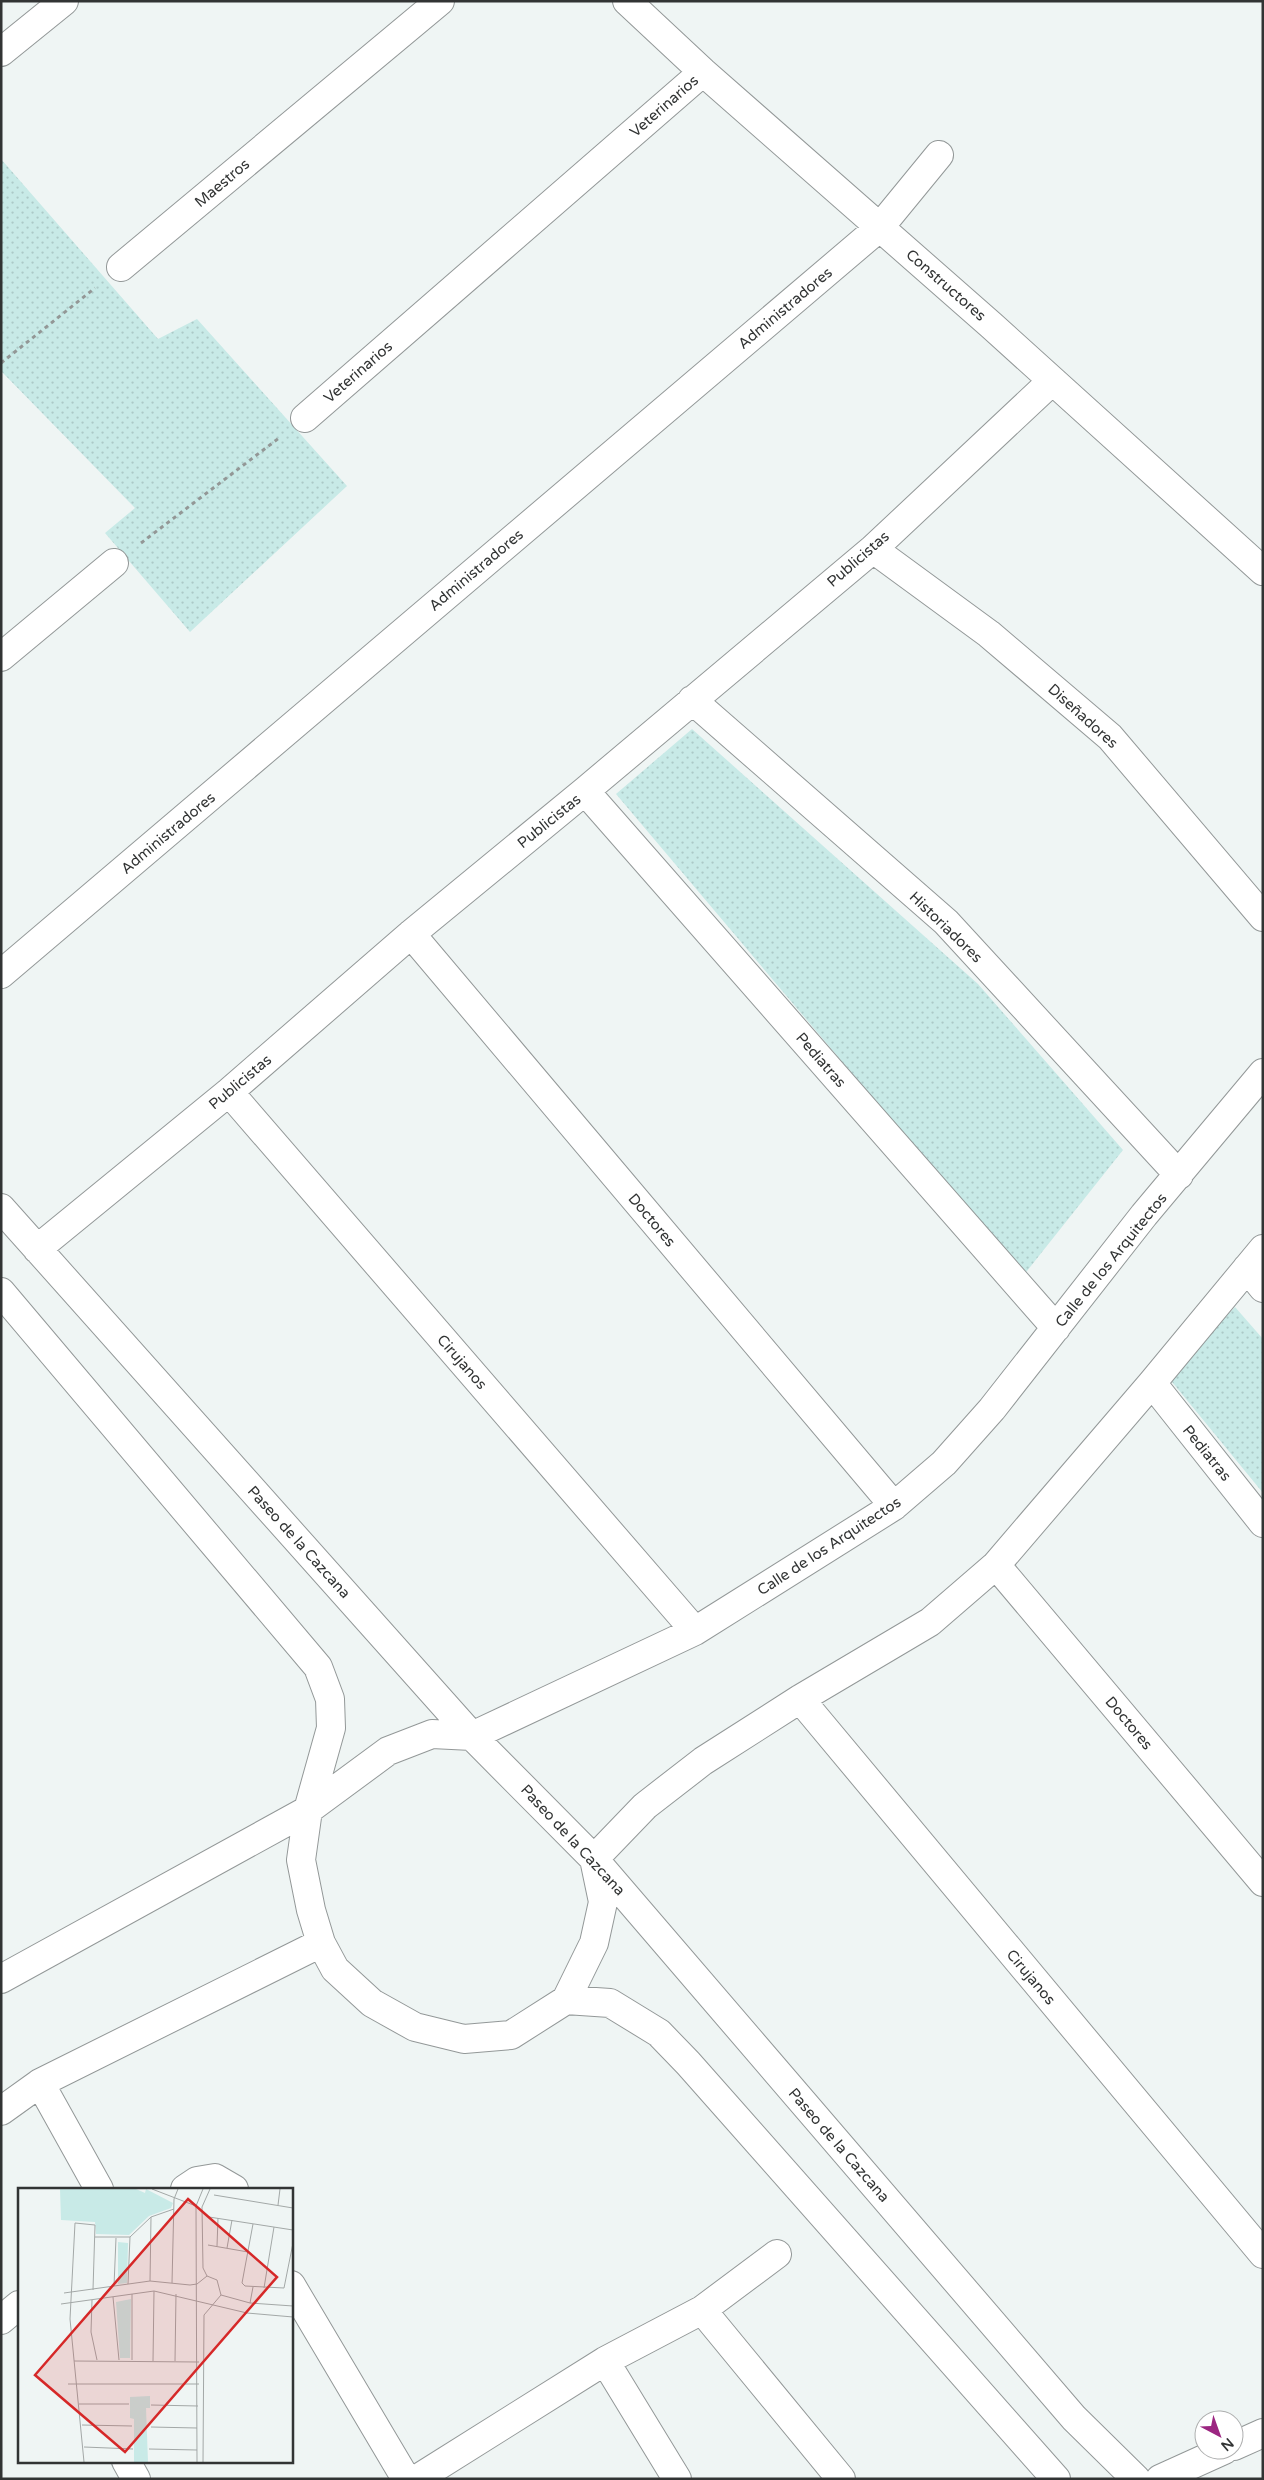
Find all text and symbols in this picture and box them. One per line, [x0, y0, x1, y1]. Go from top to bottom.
street label: Veterinarios [626, 71, 702, 141]
street label: Maestros [191, 155, 253, 211]
street label: Constructores [902, 245, 990, 325]
street label: Administradores [734, 263, 836, 353]
street label: Veterinarios [320, 337, 396, 407]
street label: Administradores [425, 525, 527, 615]
street label: Publicistas [823, 527, 893, 591]
street label: Diseñadores [1044, 680, 1122, 752]
street label: Administradores [117, 788, 219, 878]
street label: Publicistas [514, 790, 584, 852]
street label: Historiadores [906, 888, 986, 966]
street label: Pediatras [792, 1029, 850, 1091]
street label: Publicistas [205, 1051, 275, 1113]
street label: Calle de los Arquitectos [1051, 1189, 1171, 1331]
street label: Doctores [625, 1190, 679, 1250]
street label: Cirujanos [433, 1331, 491, 1393]
street label: Pediatras [1179, 1421, 1235, 1485]
street label: Paseo de la Cazcana [244, 1482, 354, 1602]
street label: Calle de los Arquitectos [754, 1493, 904, 1599]
street label: Doctores [1102, 1693, 1156, 1753]
street label: Paseo de la Cazcana [517, 1781, 629, 1899]
street label: Cirujanos [1003, 1946, 1059, 2008]
street label: Paseo de la Cazcana [785, 2084, 893, 2206]
inset map [18, 2188, 292, 2462]
north arrow [1194, 2410, 1244, 2460]
text: N [1217, 2434, 1237, 2455]

